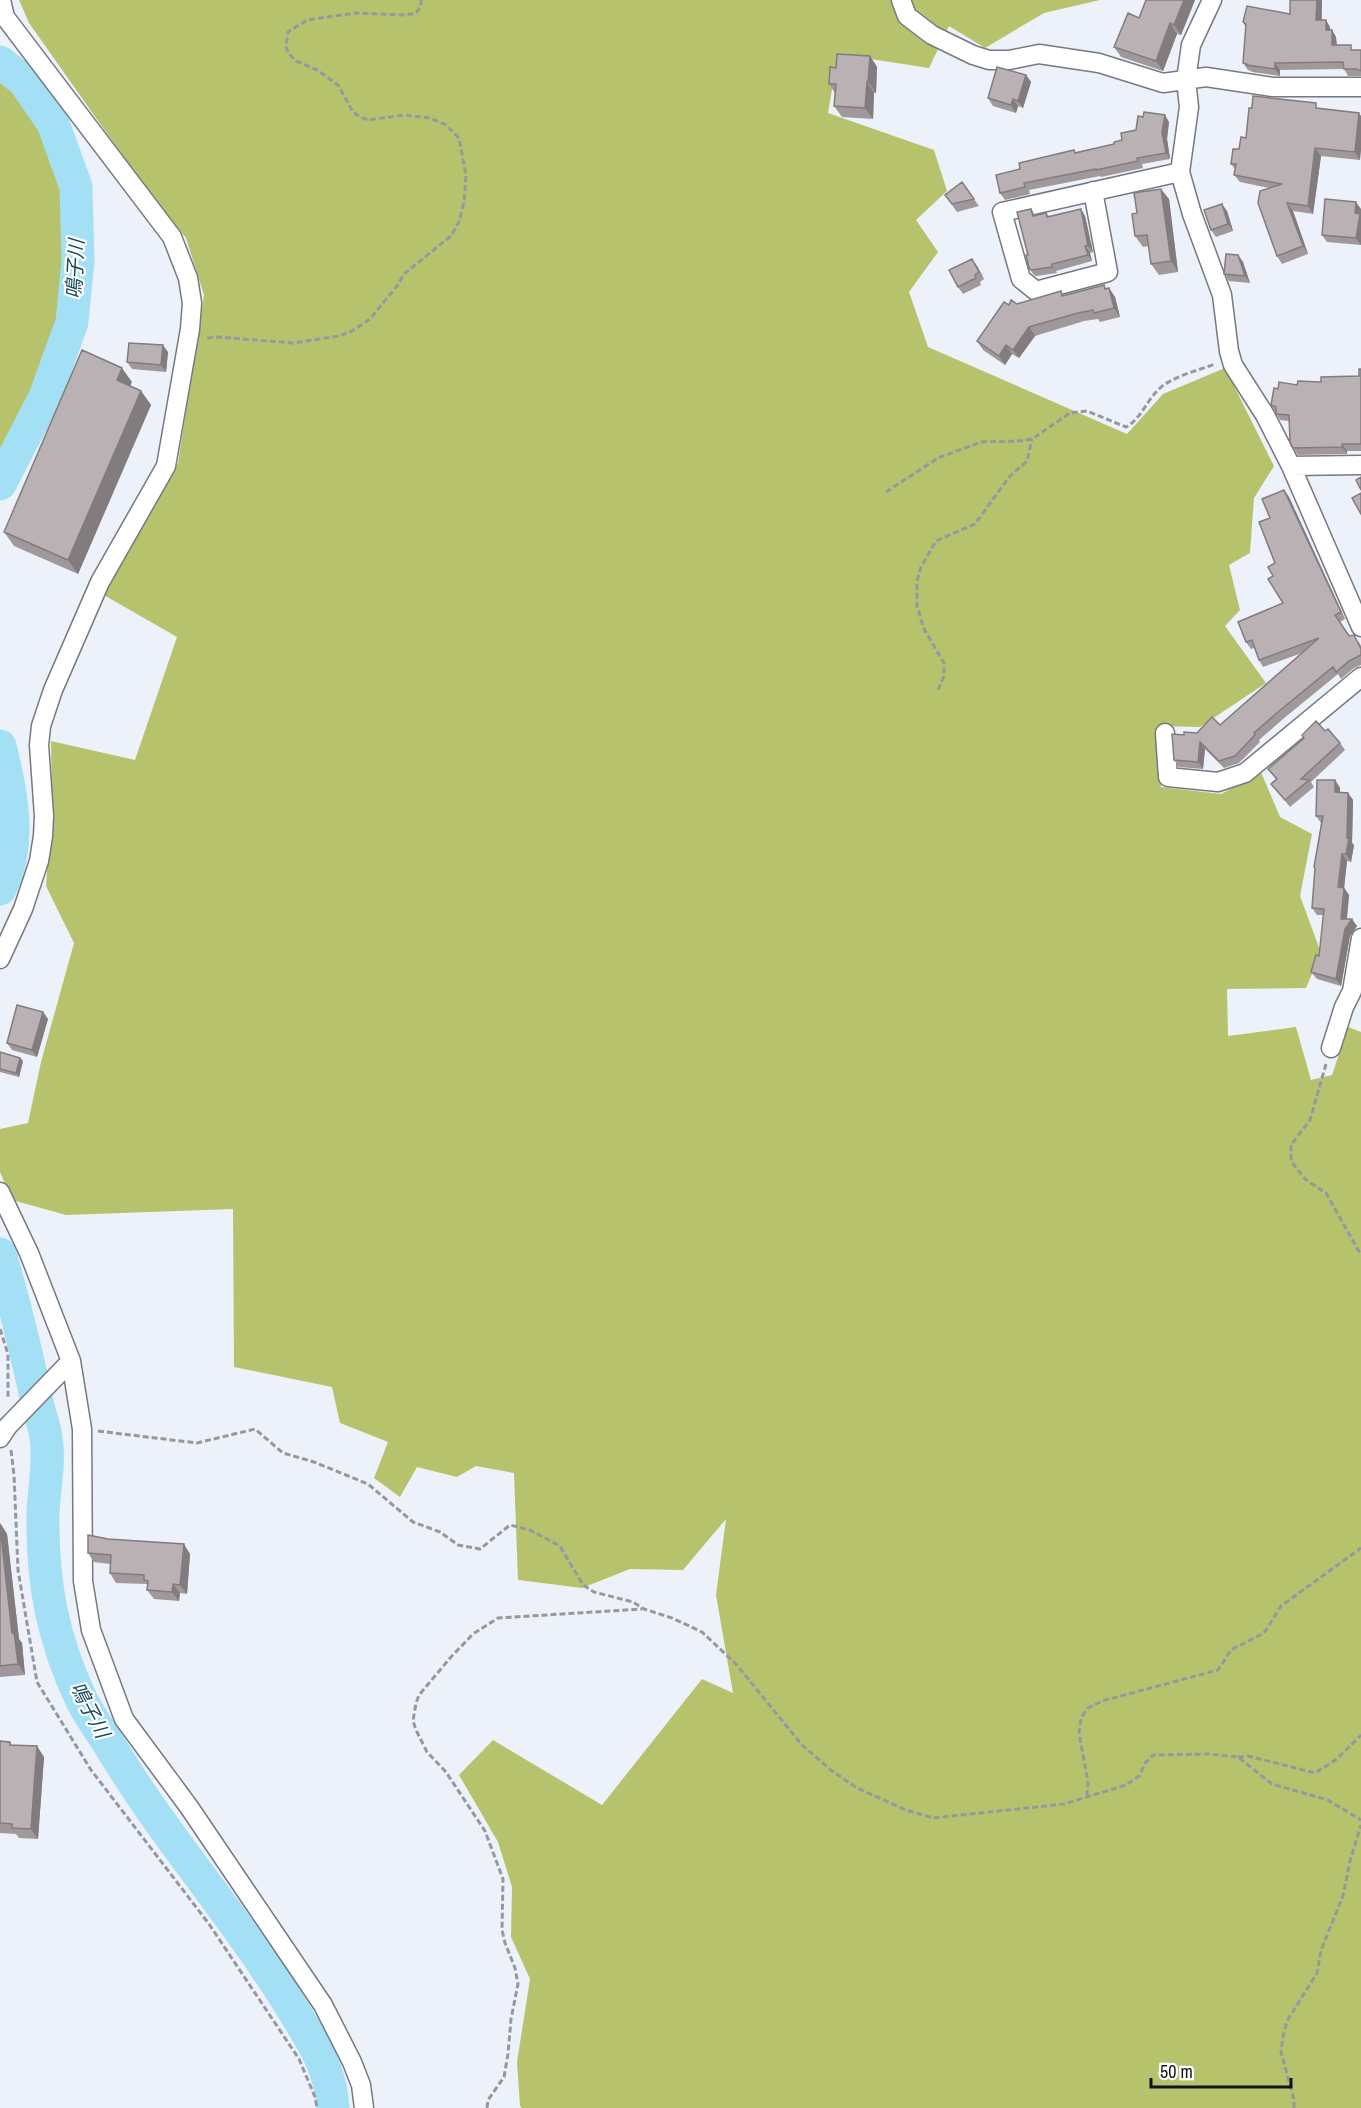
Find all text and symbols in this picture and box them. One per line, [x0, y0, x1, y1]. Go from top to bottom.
water label: 鳴子川 [59, 236, 90, 300]
water label: 鳴子川 [64, 1677, 117, 1744]
scale bar [1151, 2051, 1290, 2089]
text: 50 m [1160, 2059, 1193, 2084]

